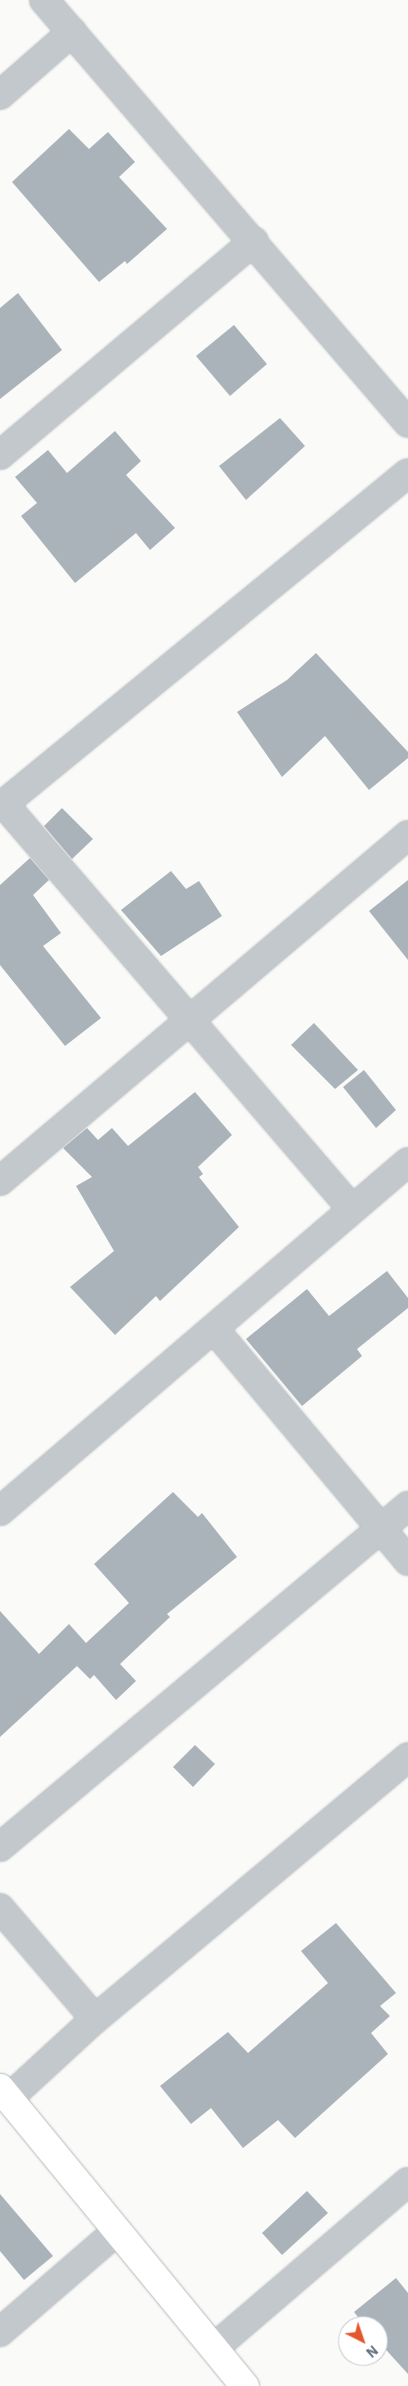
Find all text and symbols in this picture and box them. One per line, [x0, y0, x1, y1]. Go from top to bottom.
north arrow [338, 2316, 388, 2366]
text: N [362, 2341, 382, 2362]

